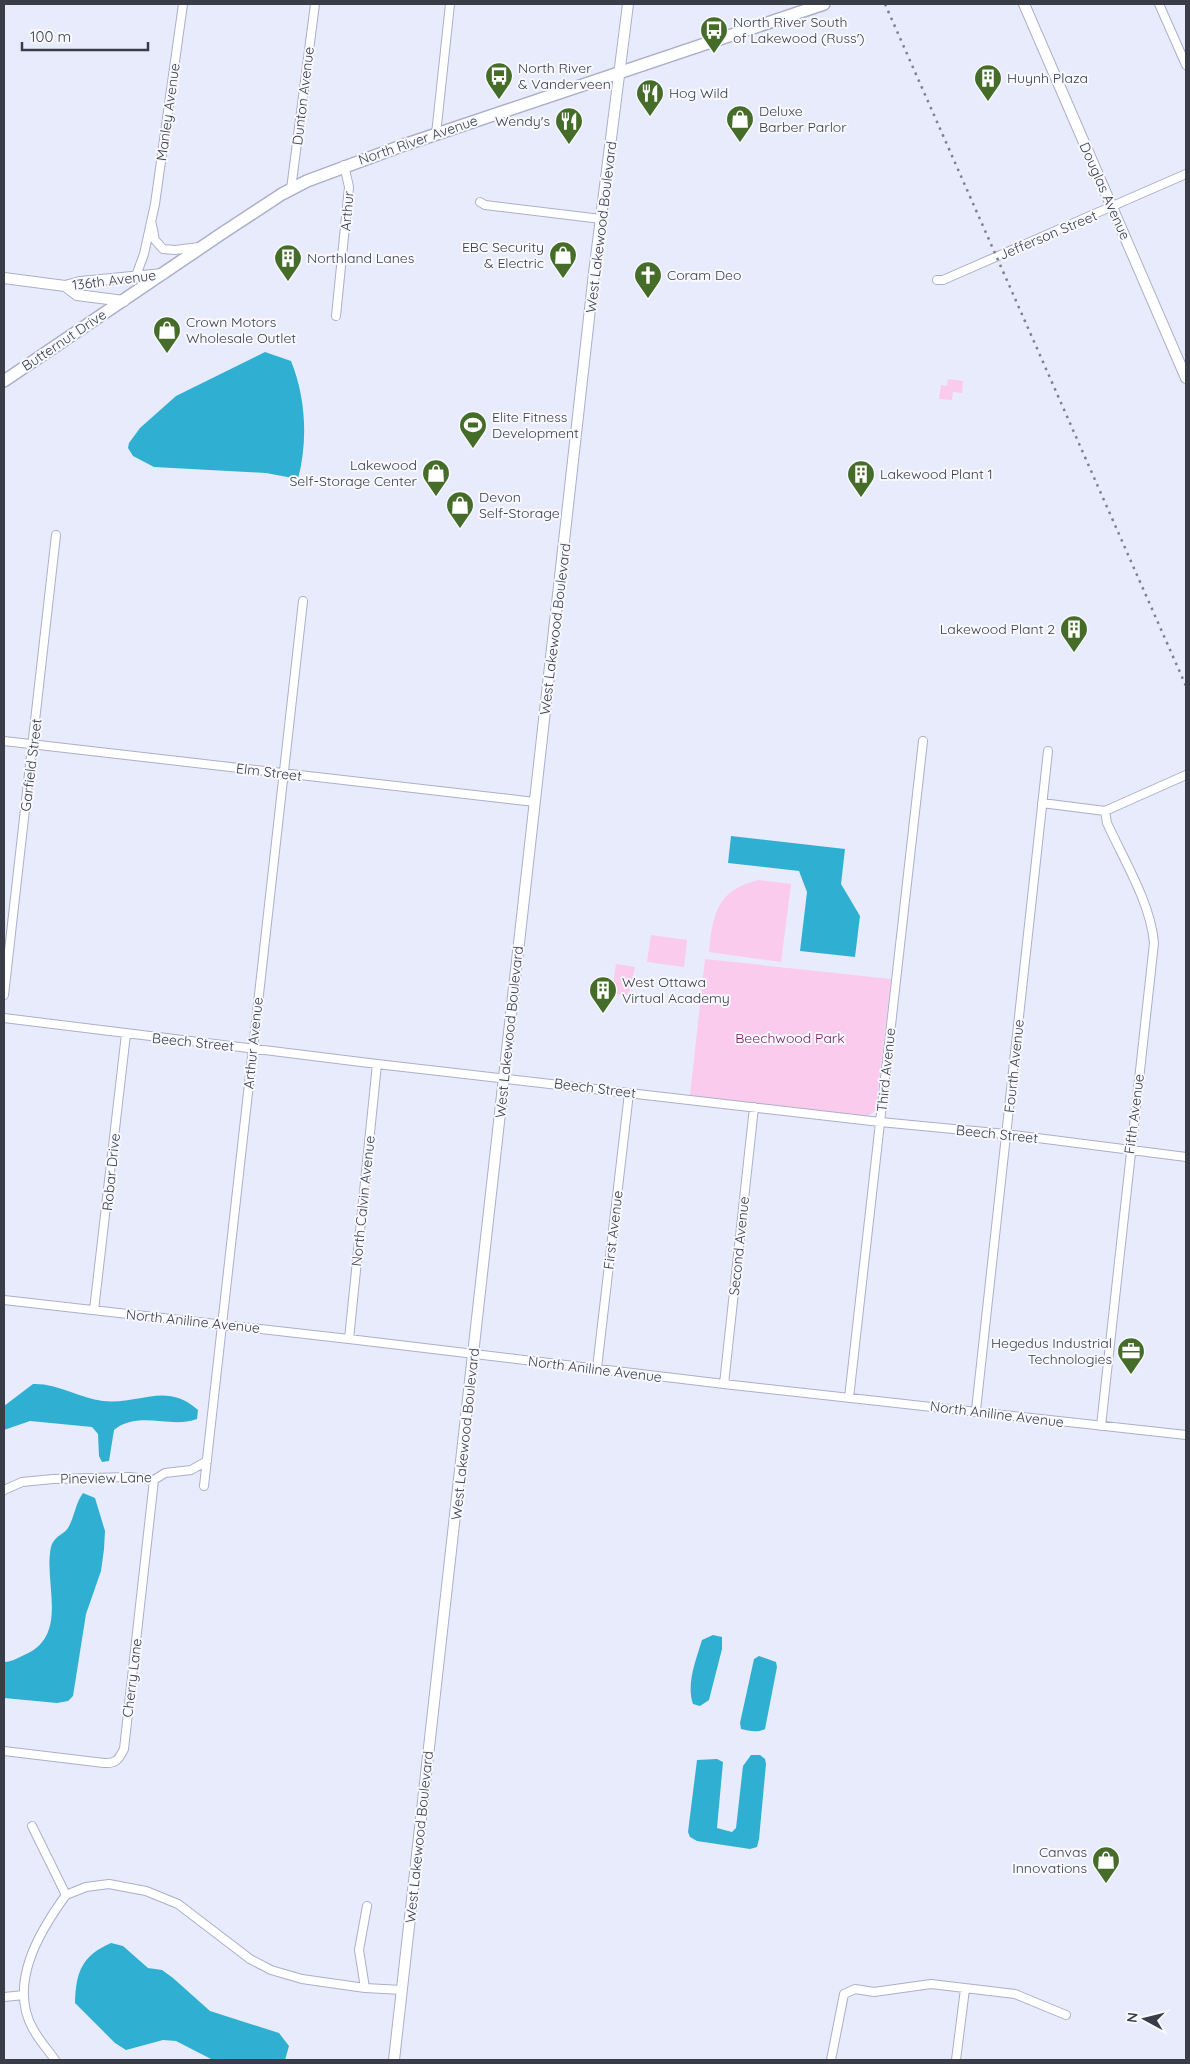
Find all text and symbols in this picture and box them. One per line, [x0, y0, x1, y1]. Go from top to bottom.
place label: North River South of Lakewood (Russ') [733, 13, 865, 47]
bus stop icon: North River South of Lakewood (Russ') [699, 15, 729, 54]
scale bar [22, 20, 149, 52]
text: 100 m [30, 27, 71, 46]
street label: Dunton Avenue [288, 46, 318, 146]
place label: North River & Vanderveen [518, 59, 611, 93]
bus stop icon: North River & Vanderveen [484, 61, 514, 100]
street label: Manley Avenue [152, 62, 184, 162]
building icon: Huynh Plaza [973, 63, 1003, 102]
place label: Huynh Plaza [1007, 69, 1088, 87]
restaurant icon: Hog Wild [635, 78, 665, 117]
place label: Hog Wild [669, 84, 728, 102]
place label: Deluxe Barber Parlor [759, 102, 847, 136]
shop icon: Deluxe Barber Parlor [725, 104, 755, 143]
restaurant icon: Wendy's [554, 106, 584, 145]
street label: North River Avenue [356, 111, 480, 169]
place label: Wendy's [495, 112, 550, 130]
street label: Douglas Avenue [1075, 139, 1135, 243]
street label: West Lakewood Boulevard [582, 140, 620, 314]
street label: Arthur [336, 189, 358, 232]
street label: Jefferson Street [996, 206, 1100, 264]
place label: EBC Security & Electric [462, 238, 544, 272]
shop icon: EBC Security & Electric [548, 240, 578, 279]
building icon: Northland Lanes [273, 243, 303, 282]
place label: Northland Lanes [307, 249, 414, 267]
church icon: Coram Deo [633, 260, 663, 299]
street label: 136th Avenue [71, 266, 157, 294]
place label: Coram Deo [667, 266, 741, 284]
street label: Butternut Drive [18, 305, 110, 375]
place label: Crown Motors Wholesale Outlet [186, 313, 296, 347]
shop icon: Crown Motors Wholesale Outlet [152, 315, 182, 354]
place label: Elite Fitness Development [492, 408, 579, 442]
sports icon: Elite Fitness Development [458, 410, 488, 449]
place label: Lakewood Self-Storage Center [289, 456, 418, 490]
shop icon: Lakewood Self-Storage Center [421, 458, 451, 497]
building icon: Lakewood Plant 1 [846, 459, 876, 498]
place label: Lakewood Plant 1 [880, 465, 993, 483]
place label: Devon Self-Storage [479, 488, 560, 522]
shop icon: Devon Self-Storage [445, 490, 475, 529]
street label: West Lakewood Boulevard [536, 542, 574, 716]
building icon: Lakewood Plant 2 [1059, 614, 1089, 653]
place label: Lakewood Plant 2 [940, 620, 1055, 638]
street label: Garfield Street [16, 717, 46, 812]
street label: Elm Street [235, 759, 303, 785]
street label: West Lakewood Boulevard [491, 945, 527, 1119]
place label: West Ottawa Virtual Academy [622, 973, 730, 1007]
building icon: West Ottawa Virtual Academy [588, 975, 618, 1014]
street label: Arthur Avenue [239, 996, 267, 1090]
street label: Fourth Avenue [1000, 1018, 1028, 1114]
street label: Third Avenue [873, 1027, 899, 1113]
street label: Beech Street [151, 1029, 235, 1055]
park label: Beechwood Park [735, 1029, 845, 1047]
street label: Fifth Avenue [1120, 1073, 1148, 1155]
street label: Beech Street [553, 1074, 637, 1102]
street label: Beech Street [955, 1121, 1039, 1147]
street label: Robar Drive [98, 1132, 124, 1212]
street label: North Calvin Avenue [347, 1135, 379, 1267]
street label: First Avenue [599, 1189, 627, 1270]
street label: Second Avenue [725, 1195, 753, 1297]
street label: North Aniline Avenue [125, 1305, 261, 1337]
place label: Hegedus Industrial Technologies [991, 1334, 1112, 1368]
office icon: Hegedus Industrial Technologies [1116, 1336, 1146, 1375]
street label: West Lakewood Boulevard [447, 1347, 483, 1521]
street label: North Aniline Avenue [527, 1352, 663, 1386]
street label: North Aniline Avenue [929, 1397, 1065, 1431]
street label: Pineview Lane [60, 1468, 152, 1488]
street label: Cherry Lane [118, 1637, 146, 1719]
street label: West Lakewood Boulevard [401, 1750, 437, 1924]
place label: Canvas Innovations [1012, 1843, 1087, 1877]
shop icon: Canvas Innovations [1091, 1845, 1121, 1884]
north arrow [1120, 1994, 1170, 2044]
text: N [1123, 2011, 1142, 2024]

